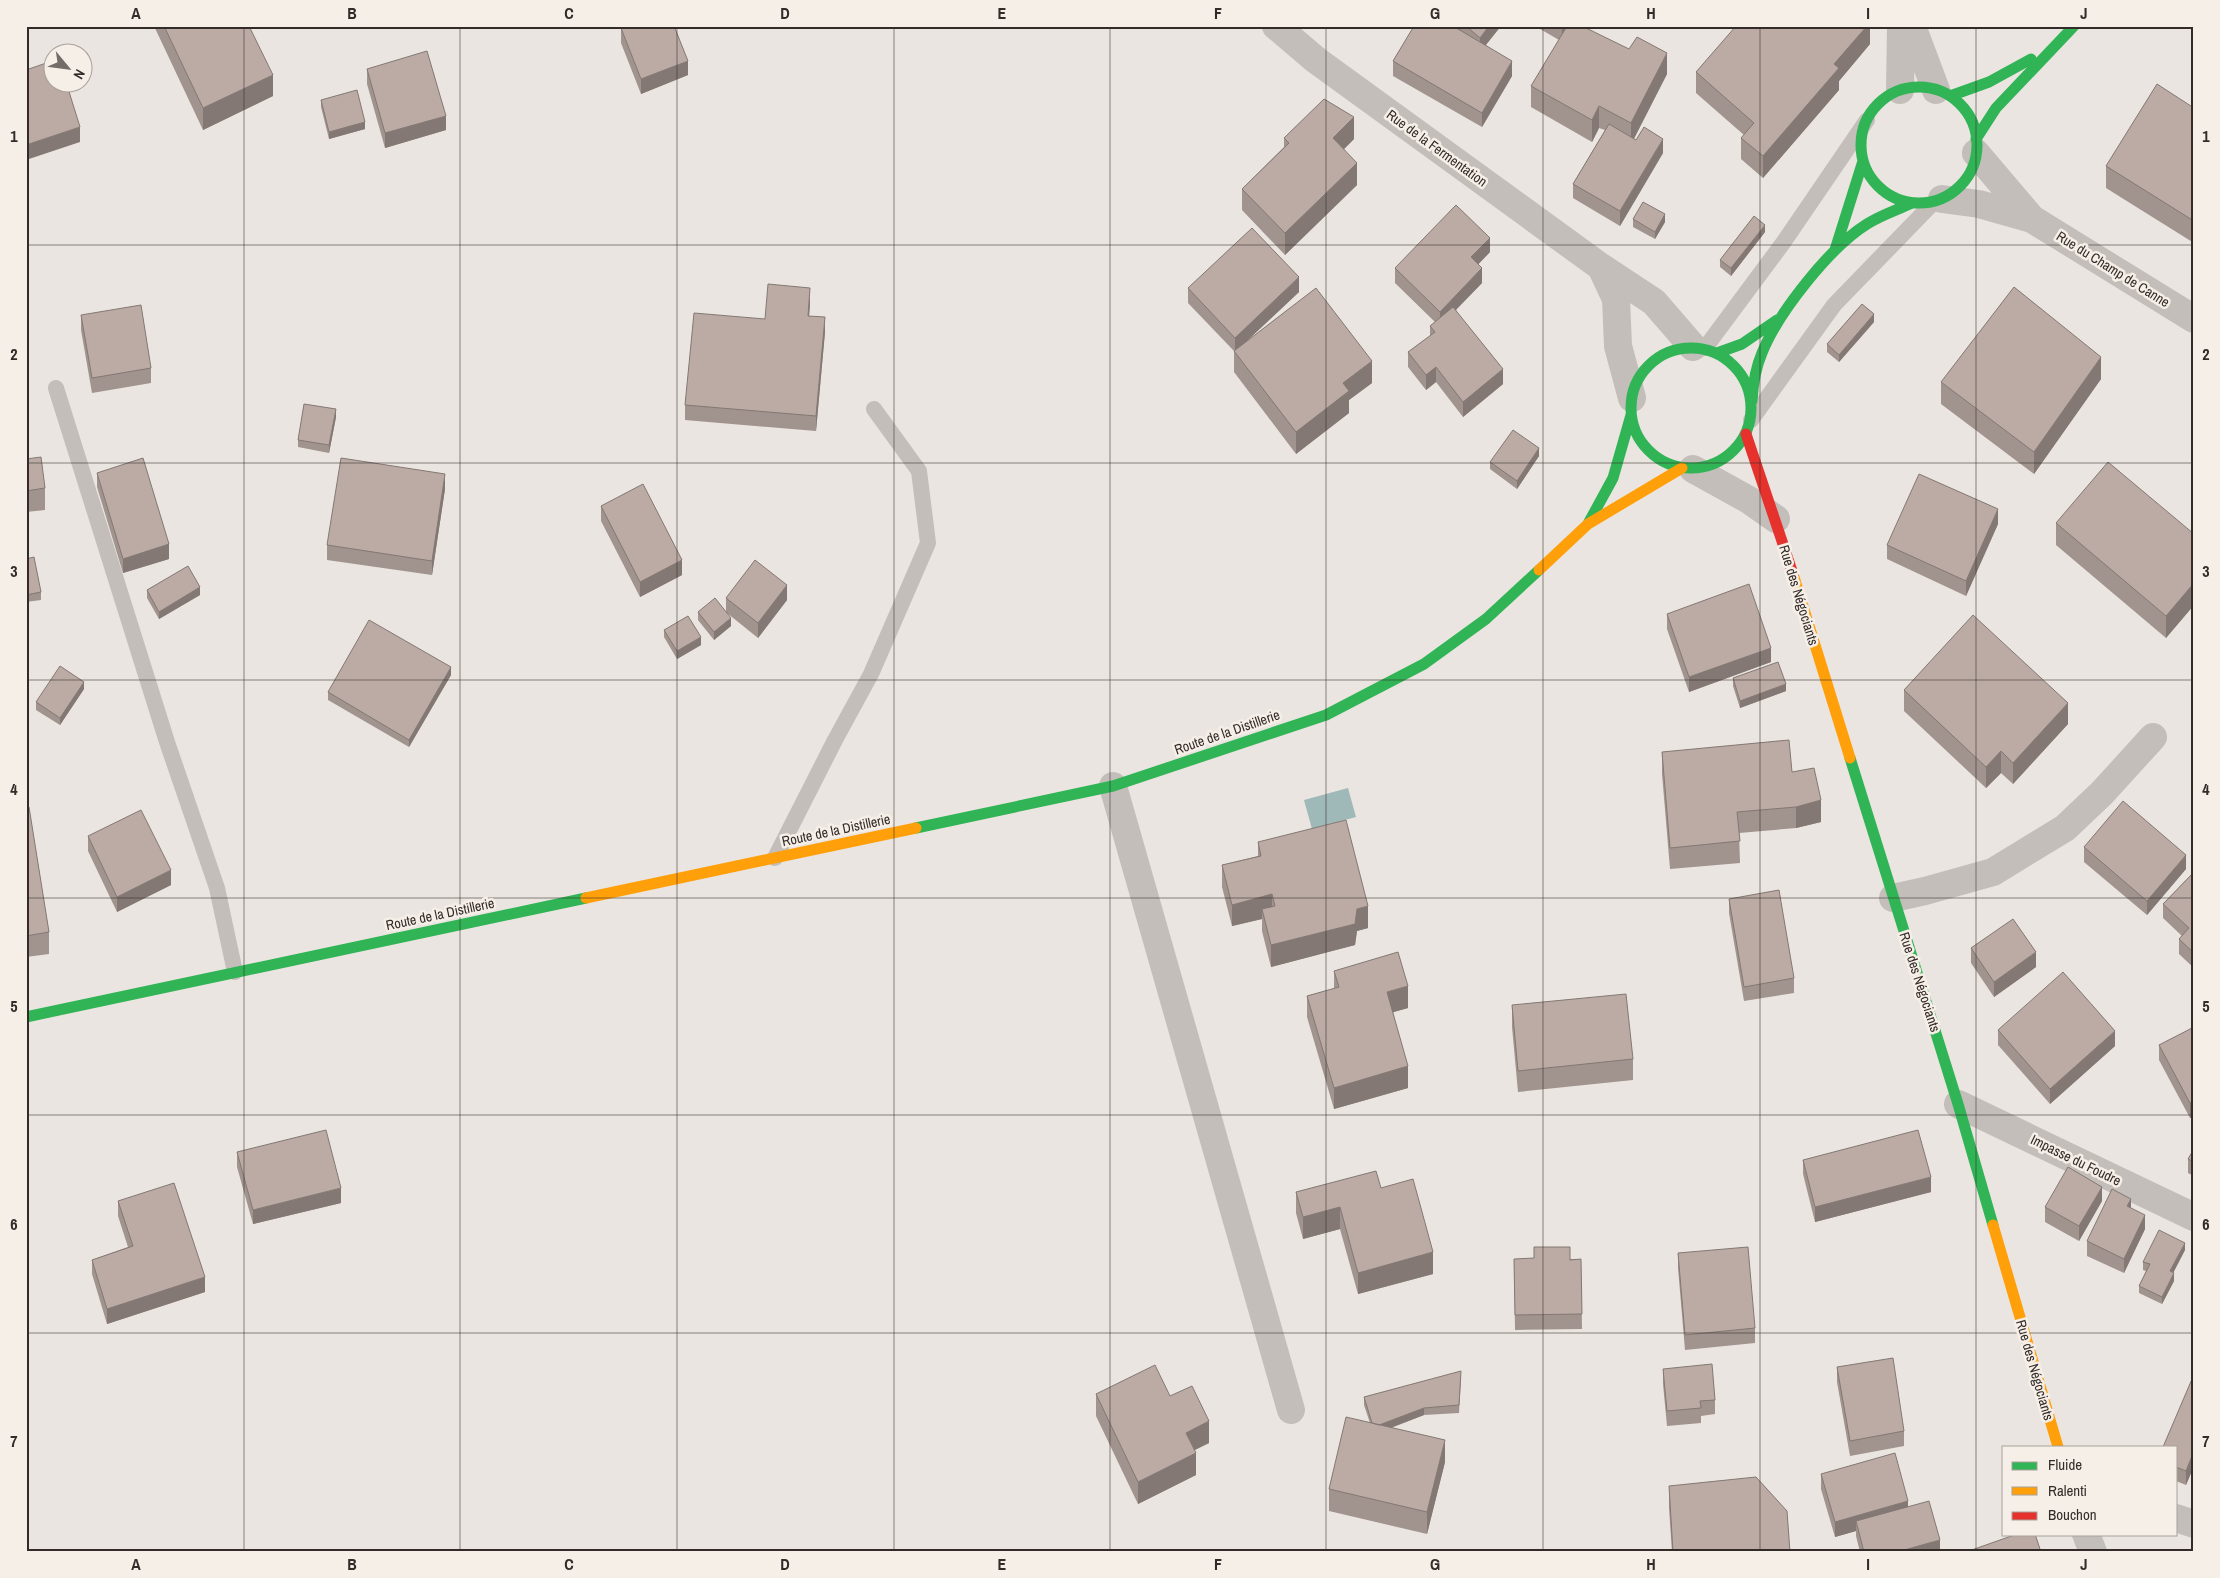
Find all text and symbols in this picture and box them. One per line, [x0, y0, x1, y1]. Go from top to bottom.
text: A [131, 2, 141, 24]
text: B [347, 2, 357, 24]
text: C [564, 2, 574, 24]
text: D [780, 2, 790, 24]
text: E [998, 2, 1007, 24]
text: F [1214, 2, 1222, 24]
text: G [1430, 2, 1440, 24]
text: H [1646, 2, 1656, 24]
text: I [1866, 2, 1870, 24]
text: J [2080, 2, 2088, 24]
north arrow [42, 42, 92, 92]
text: N [69, 66, 89, 82]
street label: Rue de la Fermentation [1383, 105, 1491, 191]
text: 1 [10, 125, 18, 147]
text: 1 [2202, 125, 2210, 147]
street label: Rue du Champ de Canne [2053, 227, 2173, 311]
text: 2 [10, 343, 18, 365]
text: 2 [2202, 343, 2210, 365]
street label: Rue des Négociants [1775, 543, 1823, 648]
text: 3 [10, 560, 18, 582]
text: 3 [2202, 560, 2210, 582]
street label: Route de la Distillerie [1172, 706, 1282, 758]
text: 4 [10, 778, 18, 800]
text: 4 [2202, 778, 2210, 800]
street label: Route de la Distillerie [780, 810, 892, 850]
street label: Route de la Distillerie [384, 894, 496, 934]
street label: Rue des Négociants [1895, 930, 1945, 1034]
text: 5 [10, 995, 18, 1017]
text: 5 [2202, 995, 2210, 1017]
street label: Impasse du Foudre [2028, 1130, 2124, 1190]
text: 6 [10, 1213, 18, 1235]
text: 6 [2202, 1213, 2210, 1235]
street label: Rue des Négociants [2012, 1318, 2058, 1423]
text: 7 [10, 1430, 18, 1452]
text: 7 [2202, 1430, 2210, 1452]
legend [2002, 1446, 2178, 1536]
text: Fluide [2048, 1454, 2082, 1475]
text: Ralenti [2048, 1480, 2087, 1501]
text: Bouchon [2048, 1504, 2097, 1525]
text: A [131, 1553, 141, 1575]
text: B [347, 1553, 357, 1575]
text: C [564, 1553, 574, 1575]
text: D [780, 1553, 790, 1575]
text: E [998, 1553, 1007, 1575]
text: F [1214, 1553, 1222, 1575]
text: G [1430, 1553, 1440, 1575]
text: H [1646, 1553, 1656, 1575]
text: I [1866, 1553, 1870, 1575]
text: J [2080, 1553, 2088, 1575]

